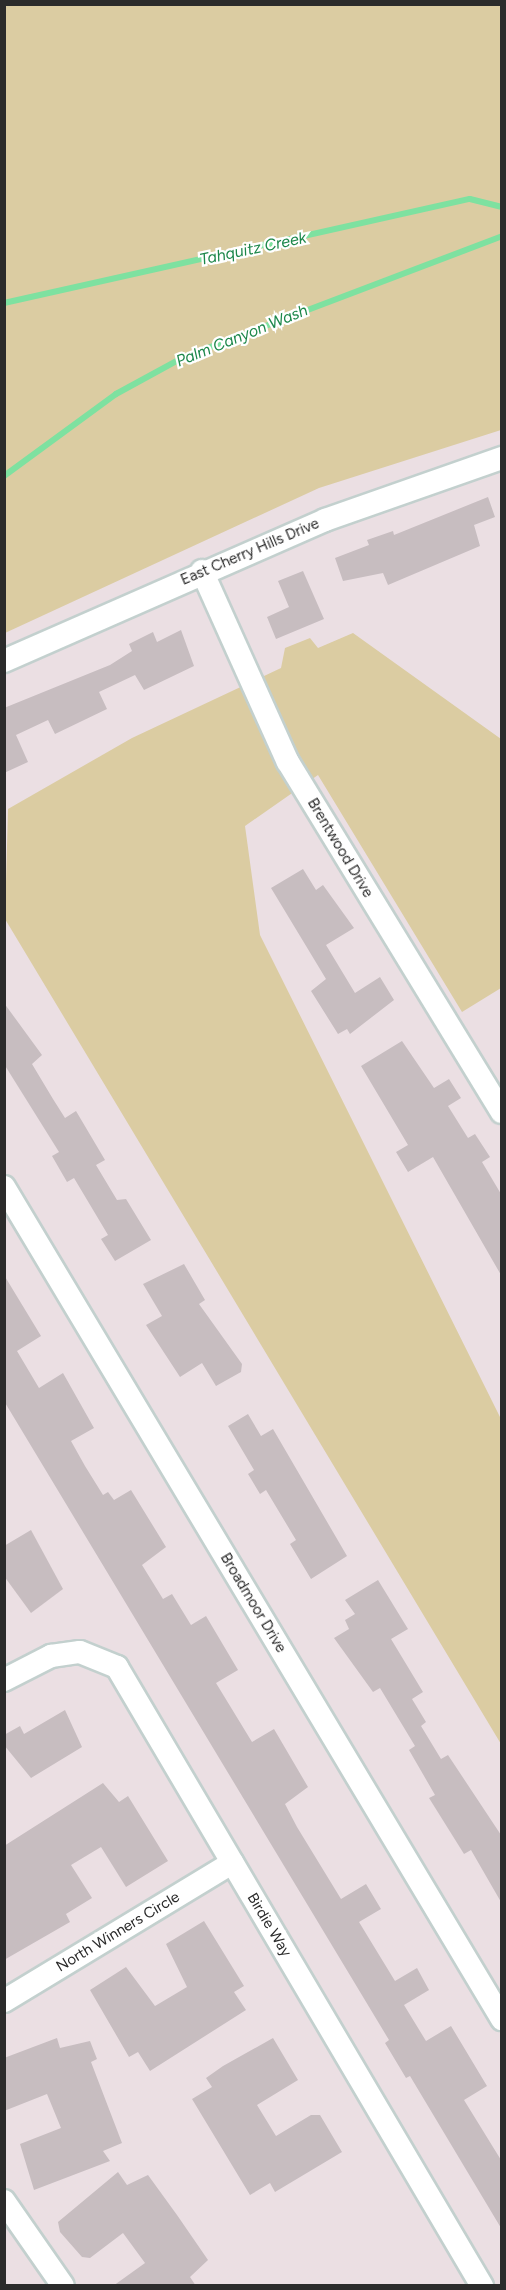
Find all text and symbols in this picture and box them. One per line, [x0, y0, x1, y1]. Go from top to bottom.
water label: Tahquitz Creek [198, 228, 308, 270]
water label: Palm Canyon Wash [173, 301, 311, 371]
street label: East Cherry Hills Drive [178, 515, 322, 589]
street label: Brentwood Drive [303, 795, 377, 901]
street label: Broadmoor Drive [216, 1550, 290, 1656]
street label: North Winners Circle [53, 1888, 183, 1976]
street label: Birdie Way [243, 1890, 295, 1960]

